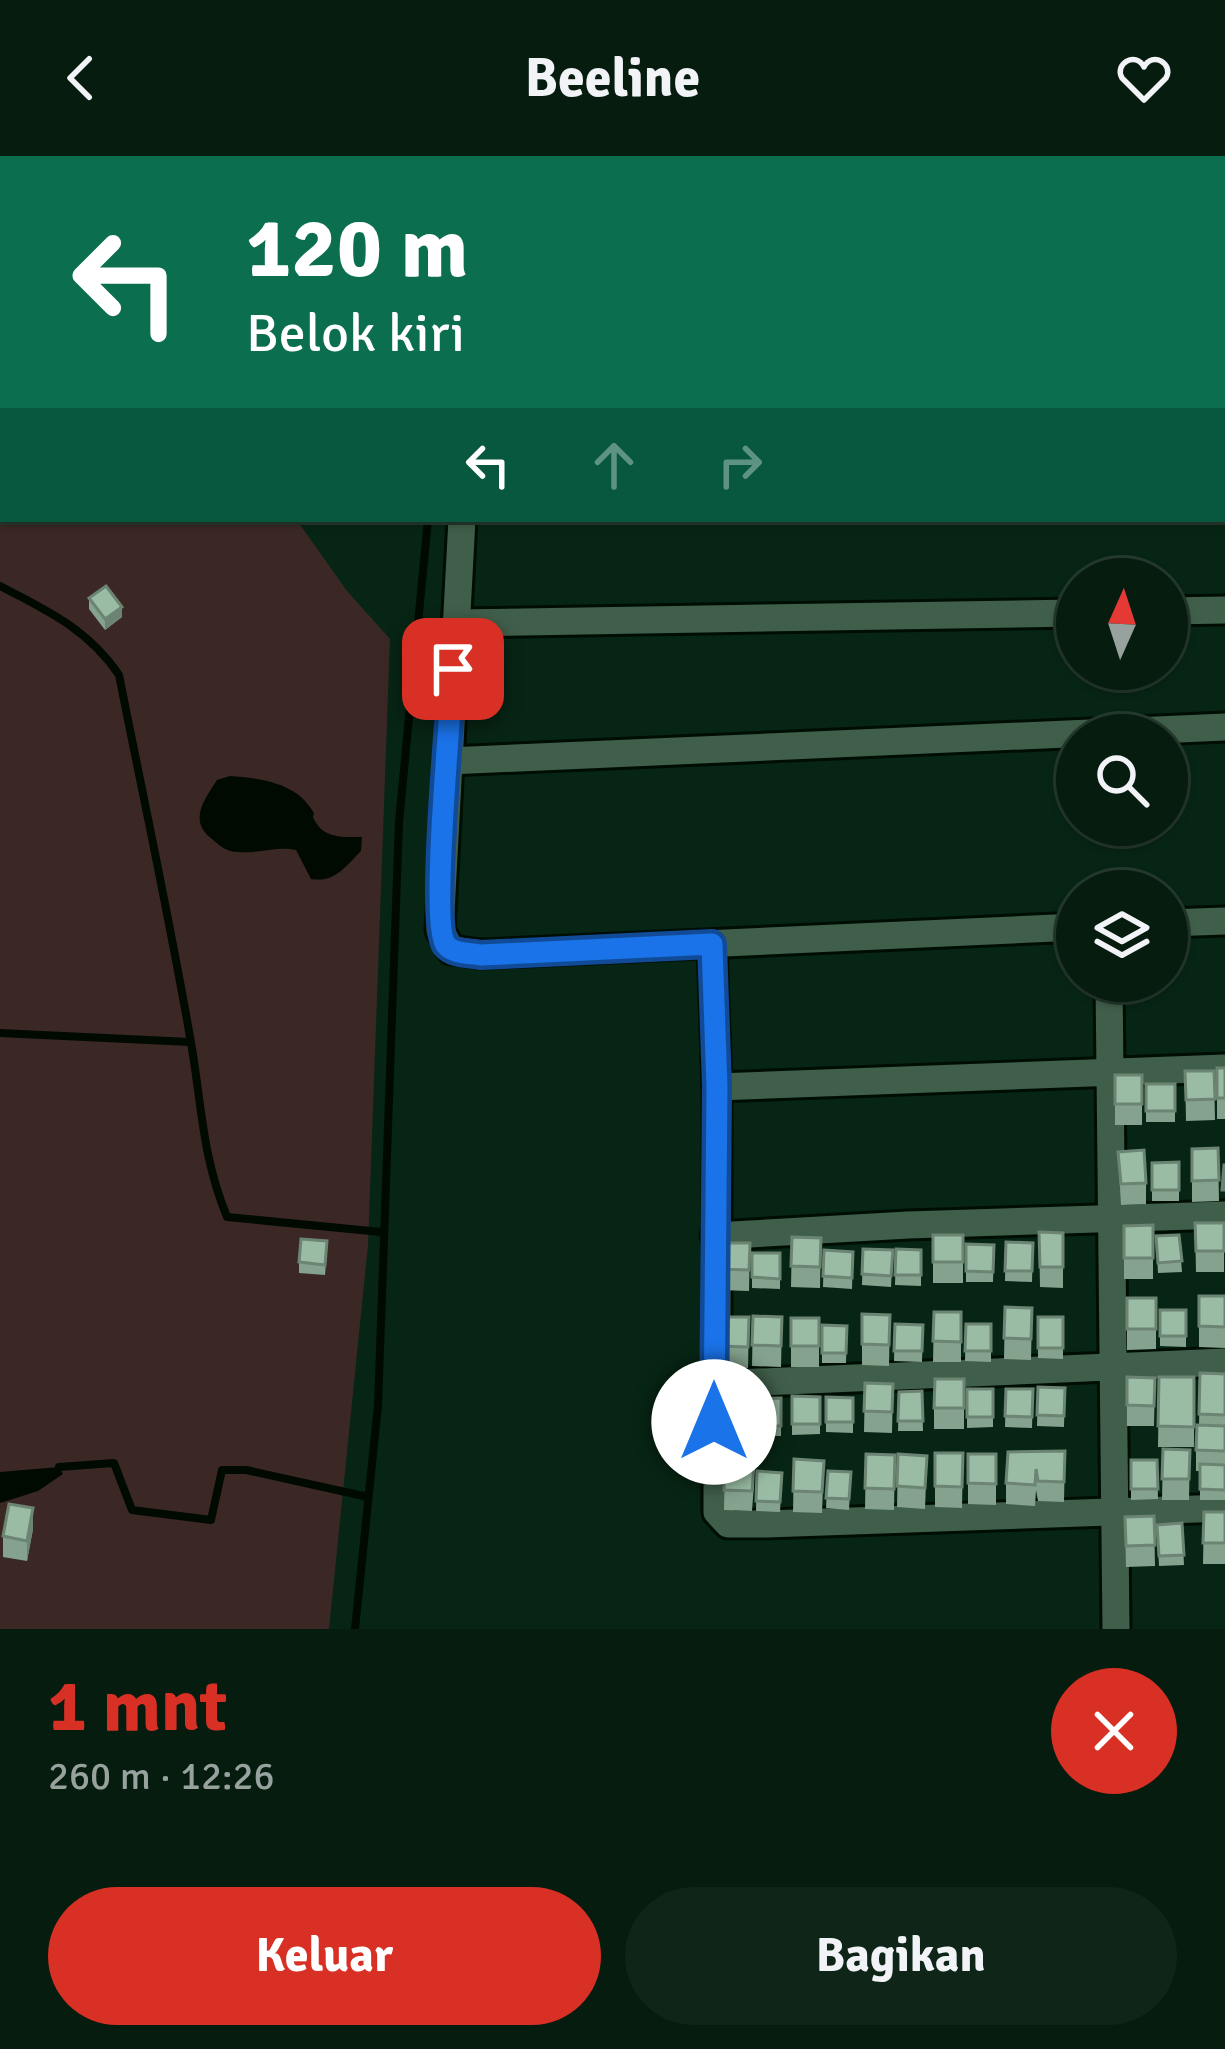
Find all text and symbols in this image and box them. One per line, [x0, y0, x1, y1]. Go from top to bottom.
icon: back [48, 45, 114, 111]
text: Beeline [525, 45, 700, 112]
icon: heart [1111, 45, 1177, 111]
text: 120 m [246, 197, 468, 301]
icon: left [48, 204, 204, 360]
text: Belok kiri [246, 300, 465, 367]
icon: left [455, 432, 521, 498]
icon: ahead [581, 432, 647, 498]
icon: right [707, 432, 773, 498]
north arrow [1056, 558, 1188, 690]
map controls [1056, 558, 1188, 1002]
pin [402, 618, 504, 720]
icon: arrive [420, 636, 486, 702]
button: search [1056, 714, 1188, 846]
button: layers [1056, 870, 1188, 1002]
position arrow [651, 1359, 777, 1485]
text: 1 mnt [48, 1662, 227, 1751]
button: close [1051, 1668, 1177, 1794]
text: 260 m · 12:26 [48, 1752, 275, 1800]
button: Keluar [48, 1887, 601, 2025]
button: Bagikan [625, 1887, 1177, 2025]

